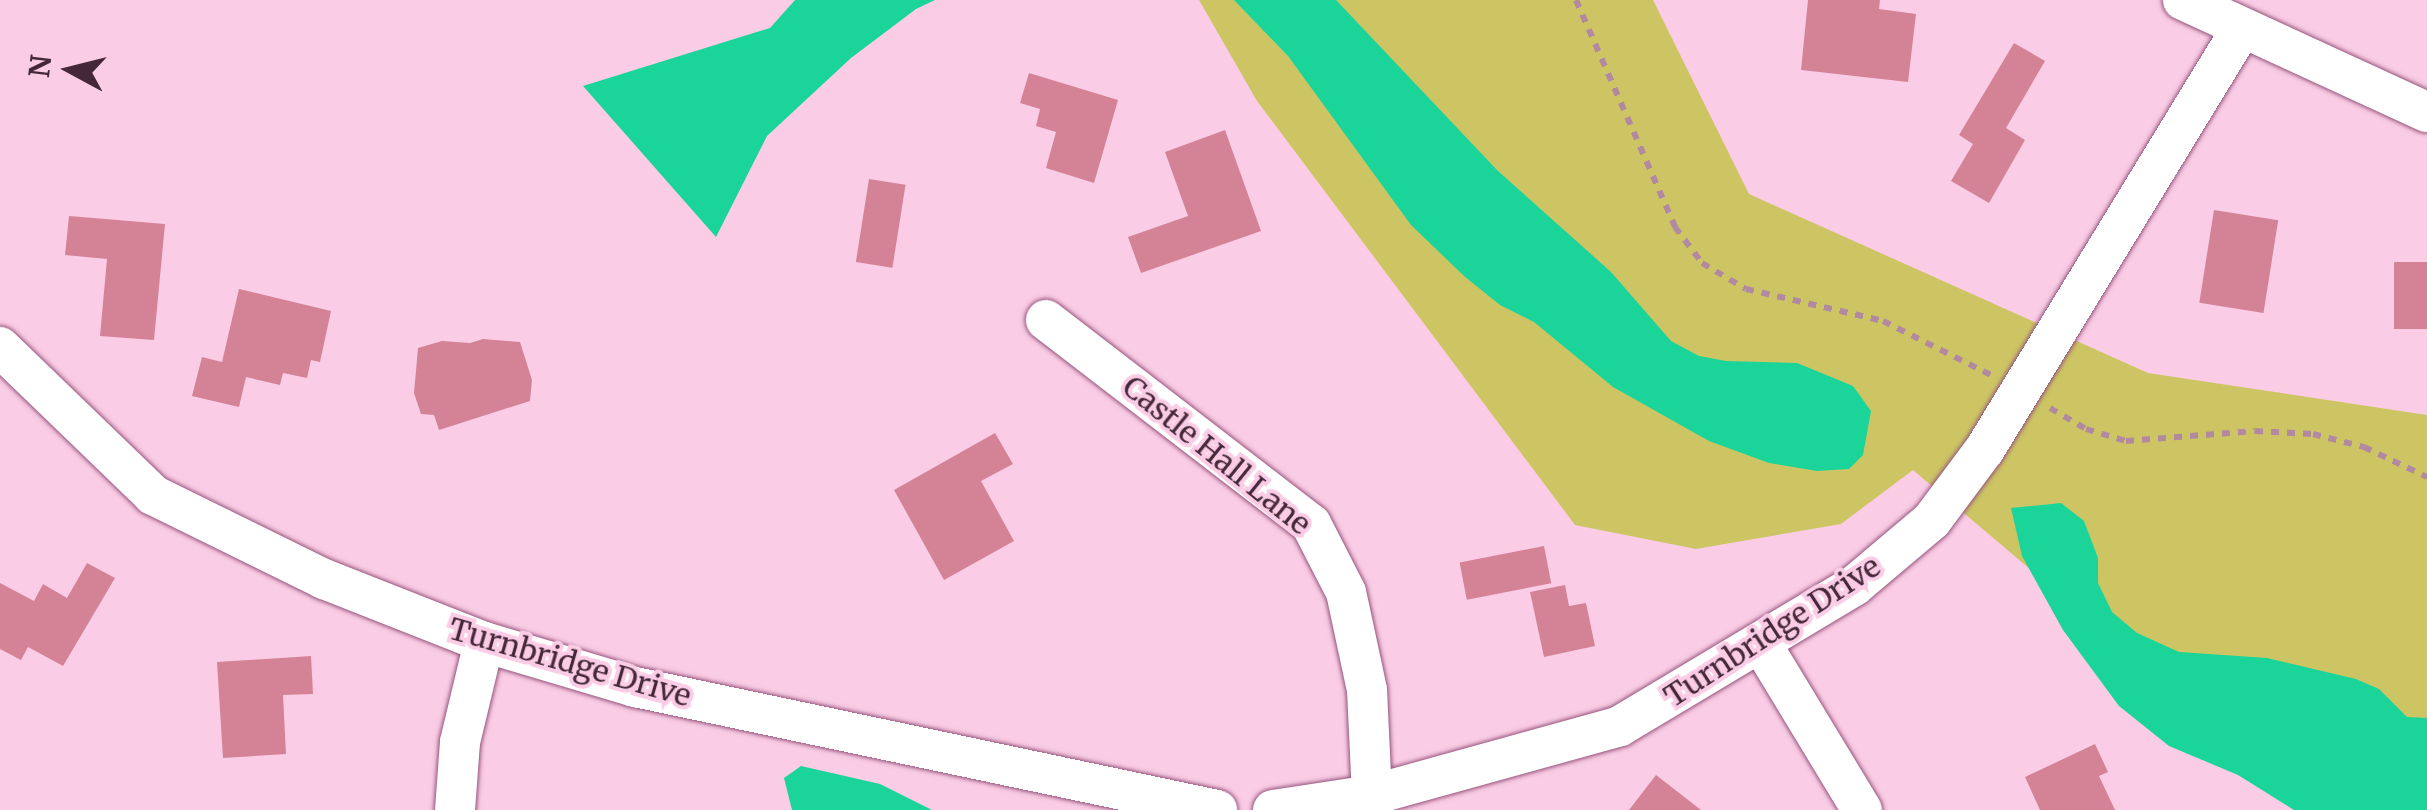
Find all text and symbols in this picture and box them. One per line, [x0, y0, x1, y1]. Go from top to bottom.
north arrow [20, 20, 120, 120]
text: N [21, 53, 59, 80]
street label: Castle Hall Lane [1116, 368, 1318, 542]
street label: Turnbridge Drive [1657, 548, 1887, 714]
street label: Turnbridge Drive [445, 610, 695, 714]

